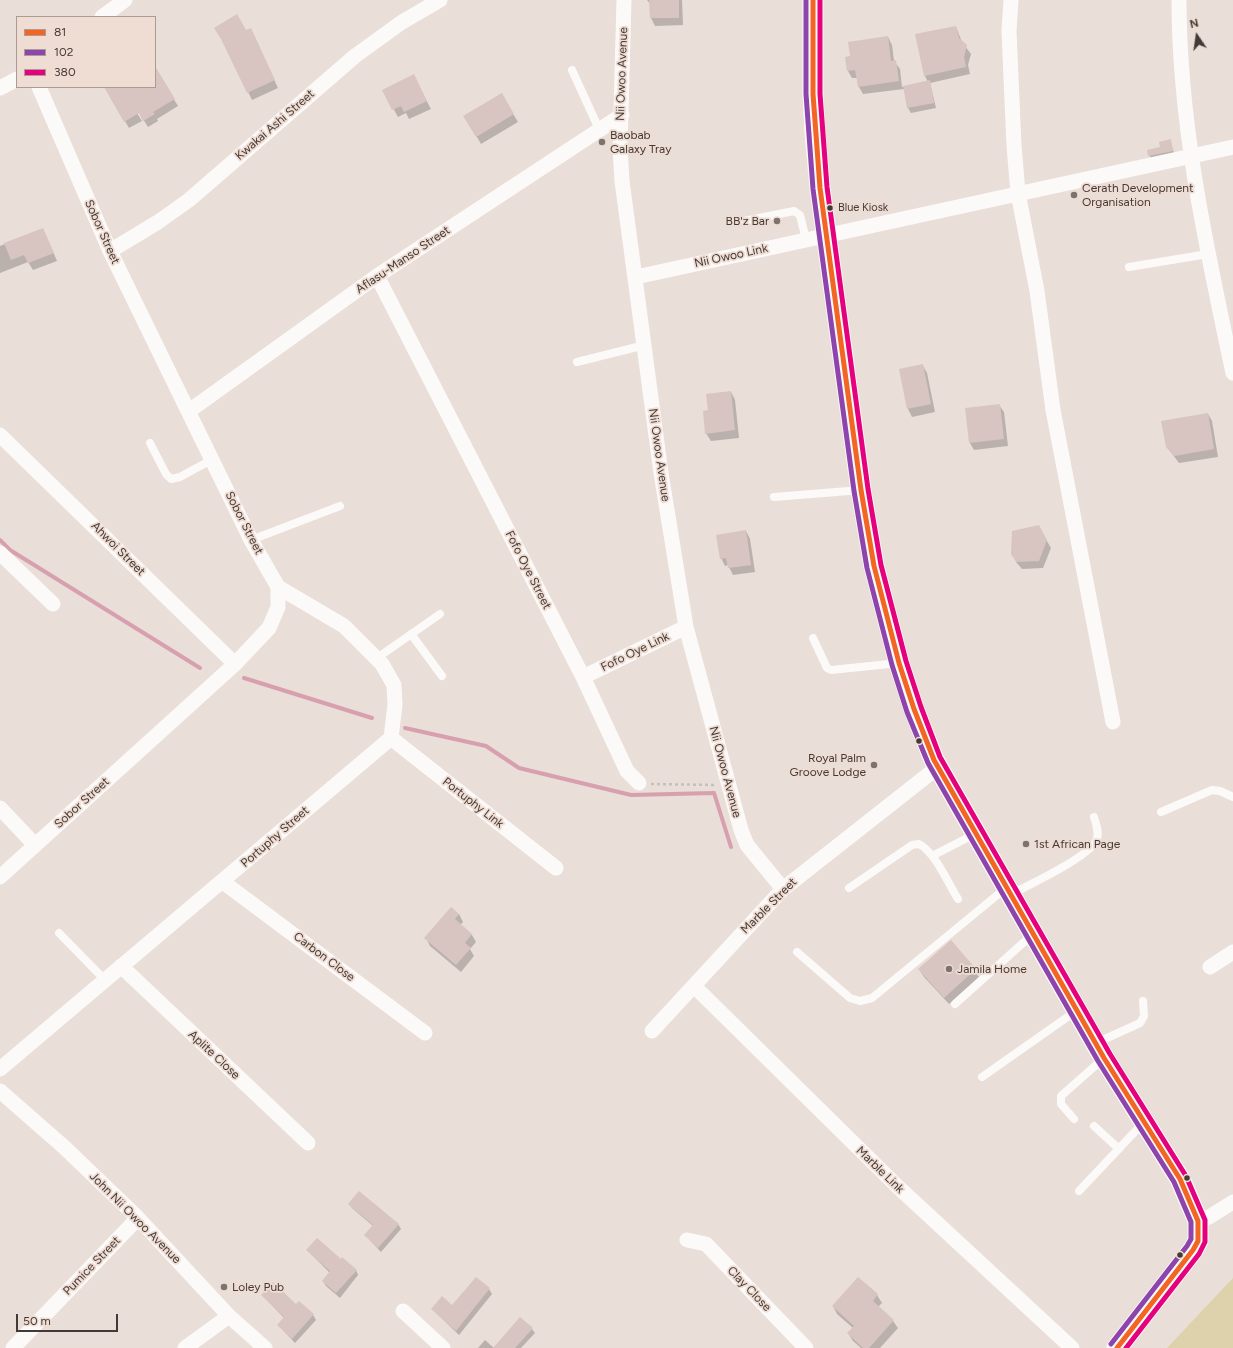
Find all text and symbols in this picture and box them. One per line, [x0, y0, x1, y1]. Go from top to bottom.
legend [16, 16, 156, 88]
north arrow [1177, 16, 1217, 56]
text: N [1189, 17, 1200, 31]
text: 81 [54, 25, 66, 39]
street label: Nii Owoo Avenue [613, 27, 631, 121]
text: 102 [54, 45, 73, 59]
text: 380 [54, 65, 76, 79]
street label: Kwakai Ashi Street [233, 87, 317, 163]
place label: Baobab Galaxy Tray [610, 128, 671, 156]
marker: Baobab Galaxy Tray [597, 137, 607, 147]
place label: Cerath Development Organisation [1082, 181, 1194, 209]
marker: Cerath Development Organisation [1069, 190, 1079, 200]
street label: Sobor Street [81, 198, 123, 266]
place label: Blue Kiosk [838, 201, 888, 215]
marker: Blue Kiosk [825, 203, 835, 213]
place label: BB'z Bar [726, 214, 769, 228]
marker: BB'z Bar [772, 216, 782, 226]
street label: Aflasu-Manso Street [353, 223, 453, 297]
street label: Nii Owoo Link [693, 241, 769, 271]
street label: Nii Owoo Avenue [645, 408, 673, 502]
street label: Sobor Street [222, 489, 266, 557]
street label: Ahwoi Street [88, 519, 148, 579]
street label: Fofo Oye Street [502, 528, 554, 612]
street label: Fofo Oye Link [598, 629, 672, 675]
street label: Nii Owoo Avenue [706, 725, 744, 819]
unlabelled marker [914, 736, 924, 746]
place label: Royal Palm Groove Lodge [790, 751, 866, 779]
marker: Royal Palm Groove Lodge [869, 760, 879, 770]
street label: Sobor Street [52, 775, 112, 831]
street label: Portuphy Link [440, 775, 506, 831]
street label: Portuphy Street [238, 803, 312, 871]
place label: 1st African Page [1034, 837, 1120, 851]
marker: 1st African Page [1021, 839, 1031, 849]
street label: Marble Street [738, 875, 800, 937]
street label: Carbon Close [291, 929, 357, 985]
place label: Jamila Home [957, 962, 1027, 976]
marker: Jamila Home [944, 964, 954, 974]
street label: Aplite Close [185, 1028, 243, 1082]
street label: Marble Link [853, 1144, 907, 1196]
street label: John Nii Owoo Avenue [86, 1169, 184, 1267]
unlabelled marker [1182, 1173, 1192, 1183]
street label: Pumice Street [60, 1234, 124, 1298]
unlabelled marker [1175, 1250, 1185, 1260]
street label: Clay Close [724, 1263, 774, 1315]
place label: Loley Pub [232, 1280, 284, 1294]
marker: Loley Pub [219, 1282, 229, 1292]
scale bar [18, 1306, 120, 1332]
text: 50 m [23, 1314, 51, 1328]

